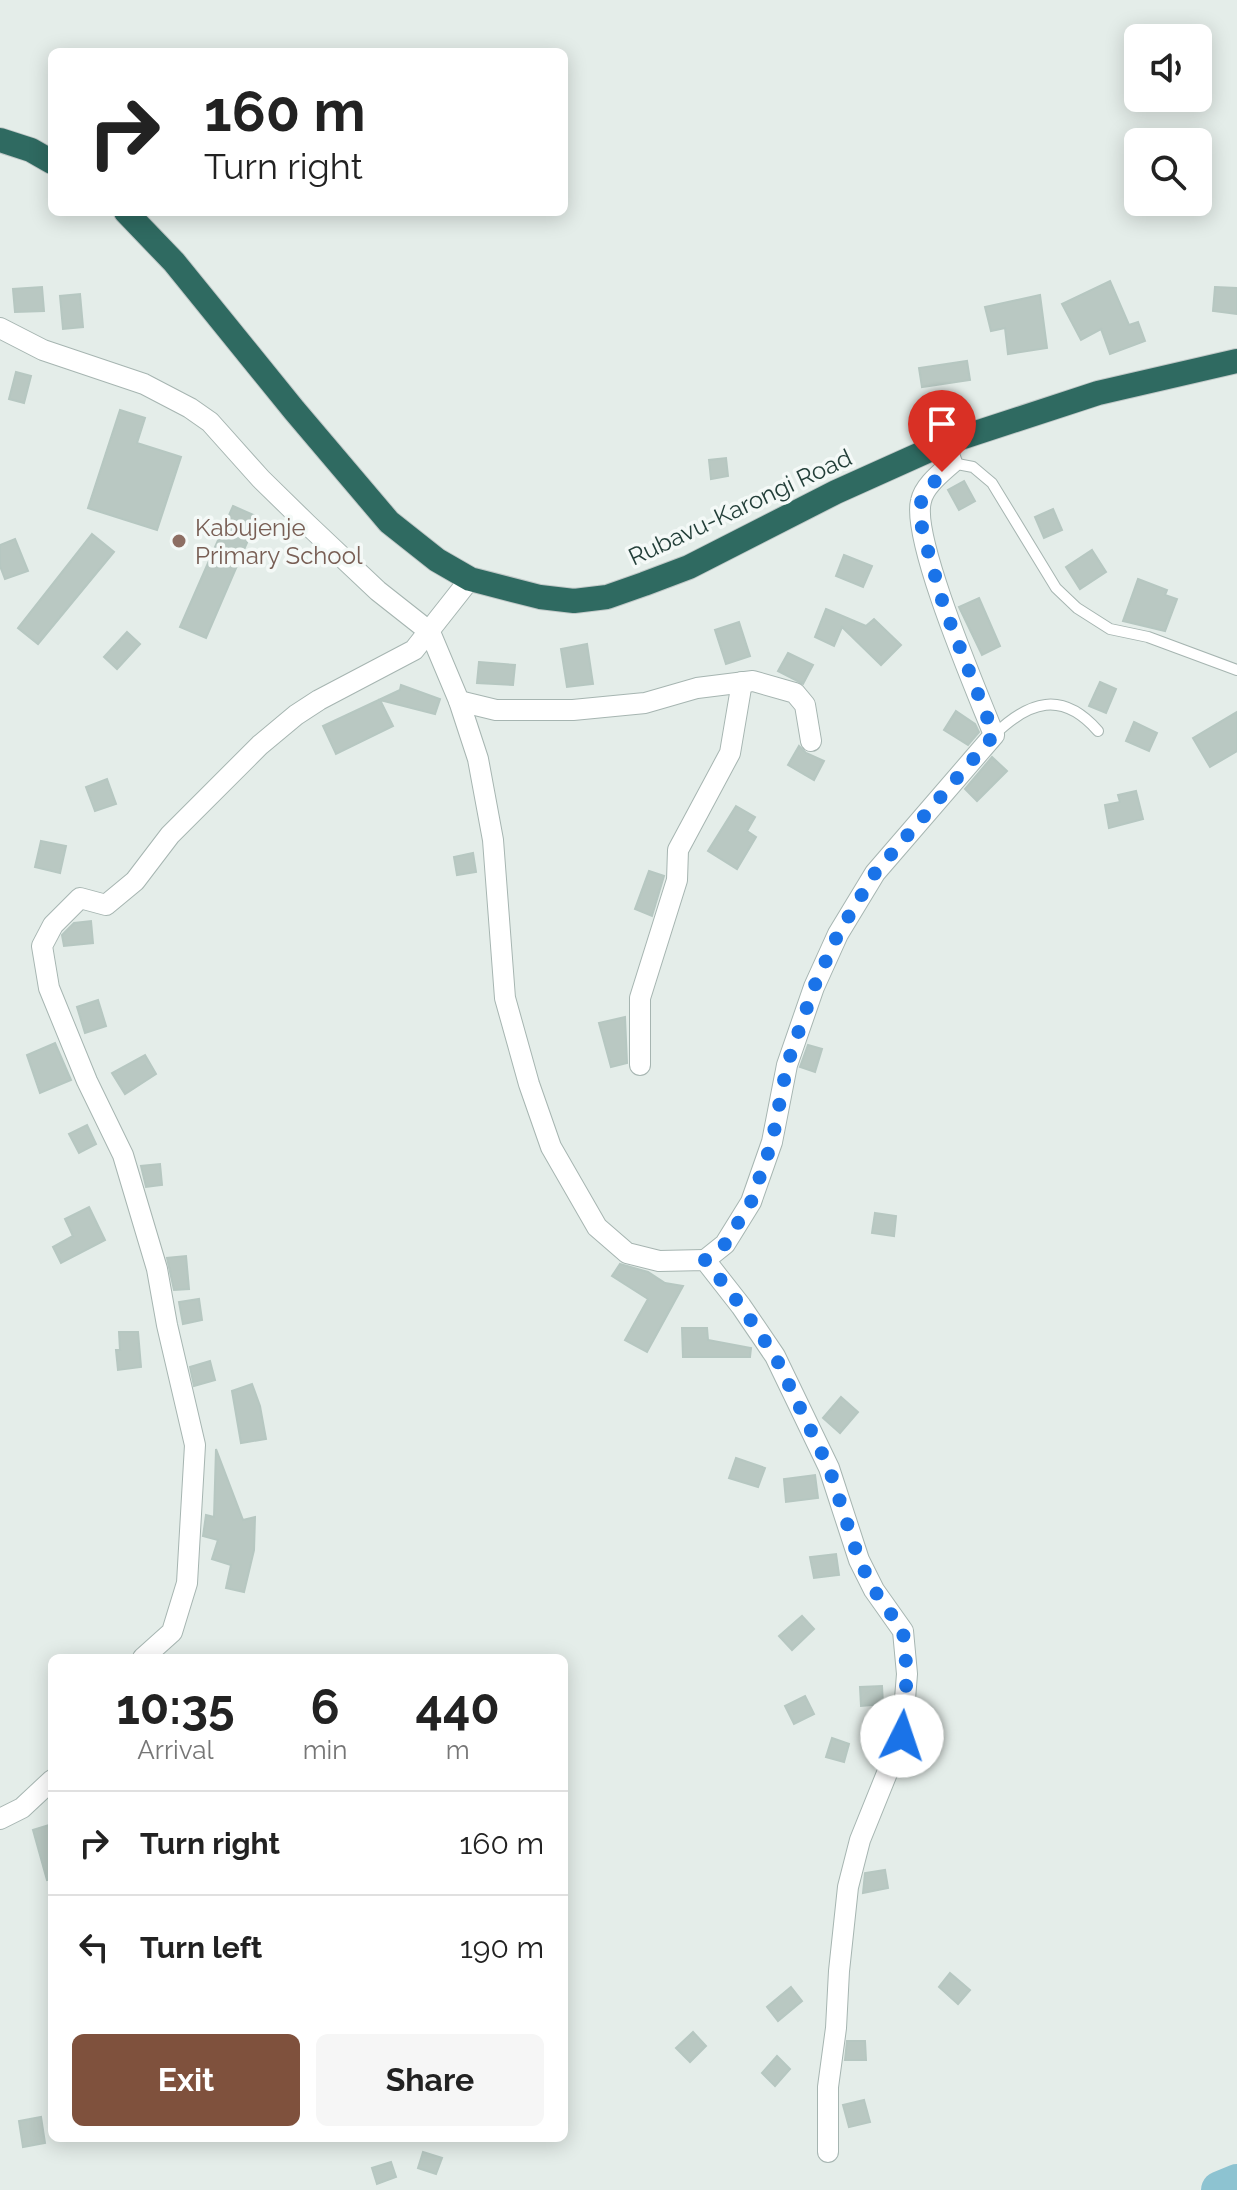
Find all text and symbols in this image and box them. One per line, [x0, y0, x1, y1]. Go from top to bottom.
map controls [1124, 24, 1212, 216]
button: sound [1124, 24, 1212, 112]
text: 160 m [204, 78, 366, 144]
icon: right [72, 80, 176, 184]
button: search [1124, 128, 1212, 216]
text: Turn right [204, 145, 363, 187]
pin [908, 390, 976, 472]
icon: arrive [920, 402, 964, 446]
street label: Rubavu-Karongi Road [624, 443, 856, 571]
place label: Kabujenje Primary School [195, 513, 363, 570]
marker: Kabujenje Primary School [170, 532, 188, 550]
text: 10:35 [116, 1679, 235, 1735]
text: 6 [310, 1679, 340, 1735]
text: 440 [416, 1679, 500, 1735]
position arrow [860, 1694, 944, 1778]
text: Arrival [137, 1735, 213, 1765]
text: min [303, 1735, 347, 1765]
text: m [446, 1735, 470, 1765]
icon: right [72, 1821, 116, 1865]
text: Turn right [140, 1826, 280, 1861]
text: 160 m [459, 1826, 544, 1861]
icon: left [72, 1925, 116, 1969]
text: Turn left [140, 1930, 262, 1965]
text: 190 m [460, 1930, 544, 1965]
button: Exit [72, 2034, 300, 2126]
button: Share [316, 2034, 544, 2126]

